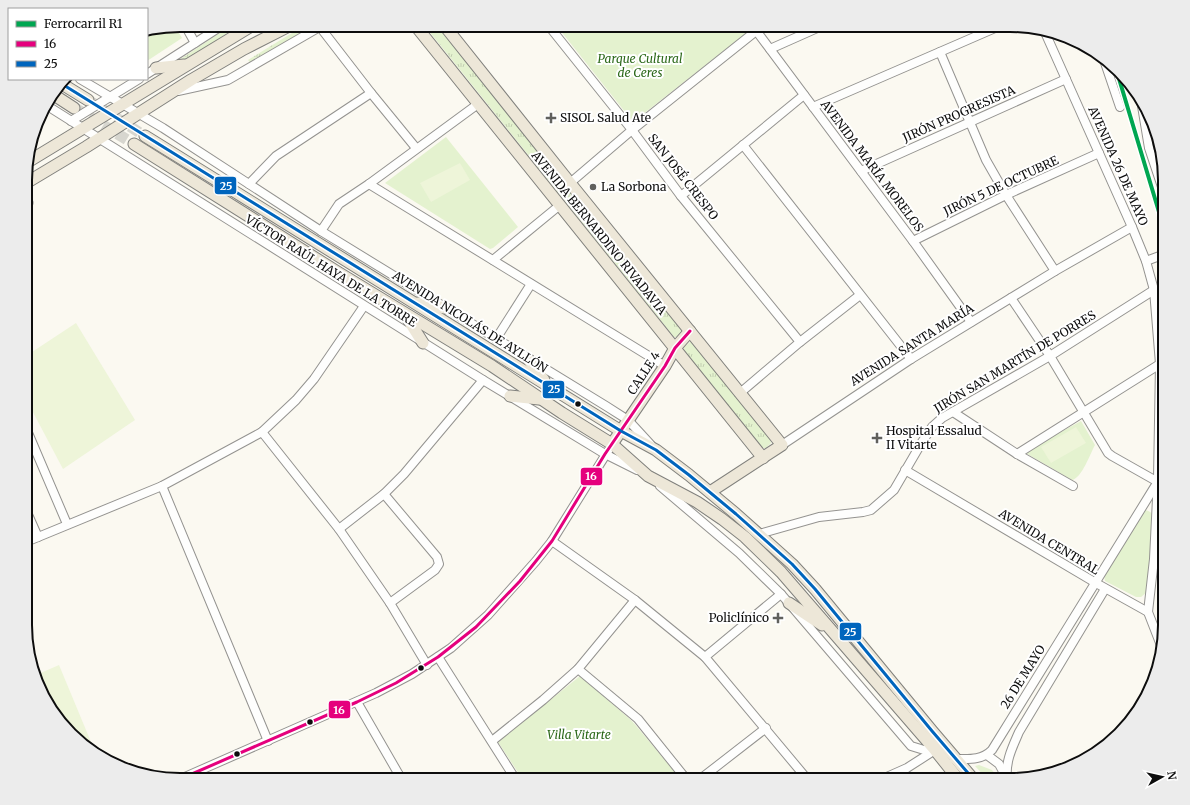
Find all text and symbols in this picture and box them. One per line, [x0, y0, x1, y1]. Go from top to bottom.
legend [8, 8, 148, 80]
text: Ferrocarril R1 [44, 16, 123, 31]
text: 16 [44, 36, 56, 51]
park label: Parque Cultural de Ceres [597, 51, 683, 80]
text: 25 [44, 56, 58, 71]
street label: JIRÓN PROGRESISTA [899, 82, 1018, 146]
street label: AVENIDA MARÍA MORELOS [817, 96, 927, 234]
street label: AVENIDA 26 DE MAYO [1085, 103, 1152, 228]
place label: SISOL Salud Ate [560, 110, 651, 125]
marker: SISOL Salud Ate [545, 112, 557, 124]
street label: SAN JOSÉ CRESPO [645, 131, 722, 223]
street label: AVENIDA BERNARDINO RIVADAVIA [528, 147, 670, 318]
street label: JIRÓN 5 DE OCTUBRE [940, 152, 1061, 219]
line badge: 25 [214, 176, 237, 195]
text: 25 [220, 179, 232, 193]
place label: La Sorbona [601, 179, 667, 194]
marker: La Sorbona [588, 182, 598, 192]
street label: VÍCTOR RAÚL HAYA DE LA TORRE [242, 211, 420, 330]
street label: AVENIDA NICOLÁS DE AYLLÓN [389, 267, 551, 376]
street label: AVENIDA SANTA MARÍA [846, 300, 977, 389]
street label: JIRÓN SAN MARTÍN DE PORRES [930, 307, 1098, 416]
street label: CALLE 4 [624, 348, 663, 397]
line badge: 25 [542, 380, 565, 399]
text: 25 [548, 382, 560, 396]
unlabelled marker [573, 399, 583, 409]
place label: Hospital Essalud II Vitarte [886, 423, 982, 452]
marker: Hospital Essalud II Vitarte [871, 432, 883, 444]
line badge: 16 [580, 467, 603, 486]
text: 16 [585, 469, 597, 483]
street label: AVENIDA CENTRAL [995, 505, 1103, 578]
place label: Policlínico [709, 610, 769, 625]
marker: Policlínico [772, 612, 784, 624]
line badge: 25 [839, 622, 862, 641]
text: 25 [844, 625, 856, 639]
street label: 26 DE MAYO [997, 642, 1048, 711]
unlabelled marker [416, 663, 426, 673]
line badge: 16 [328, 700, 351, 719]
text: 16 [333, 703, 345, 717]
unlabelled marker [305, 717, 315, 727]
park label: Villa Vitarte [547, 727, 611, 742]
unlabelled marker [232, 749, 242, 759]
north arrow [1142, 757, 1182, 797]
text: N [1164, 770, 1179, 781]

